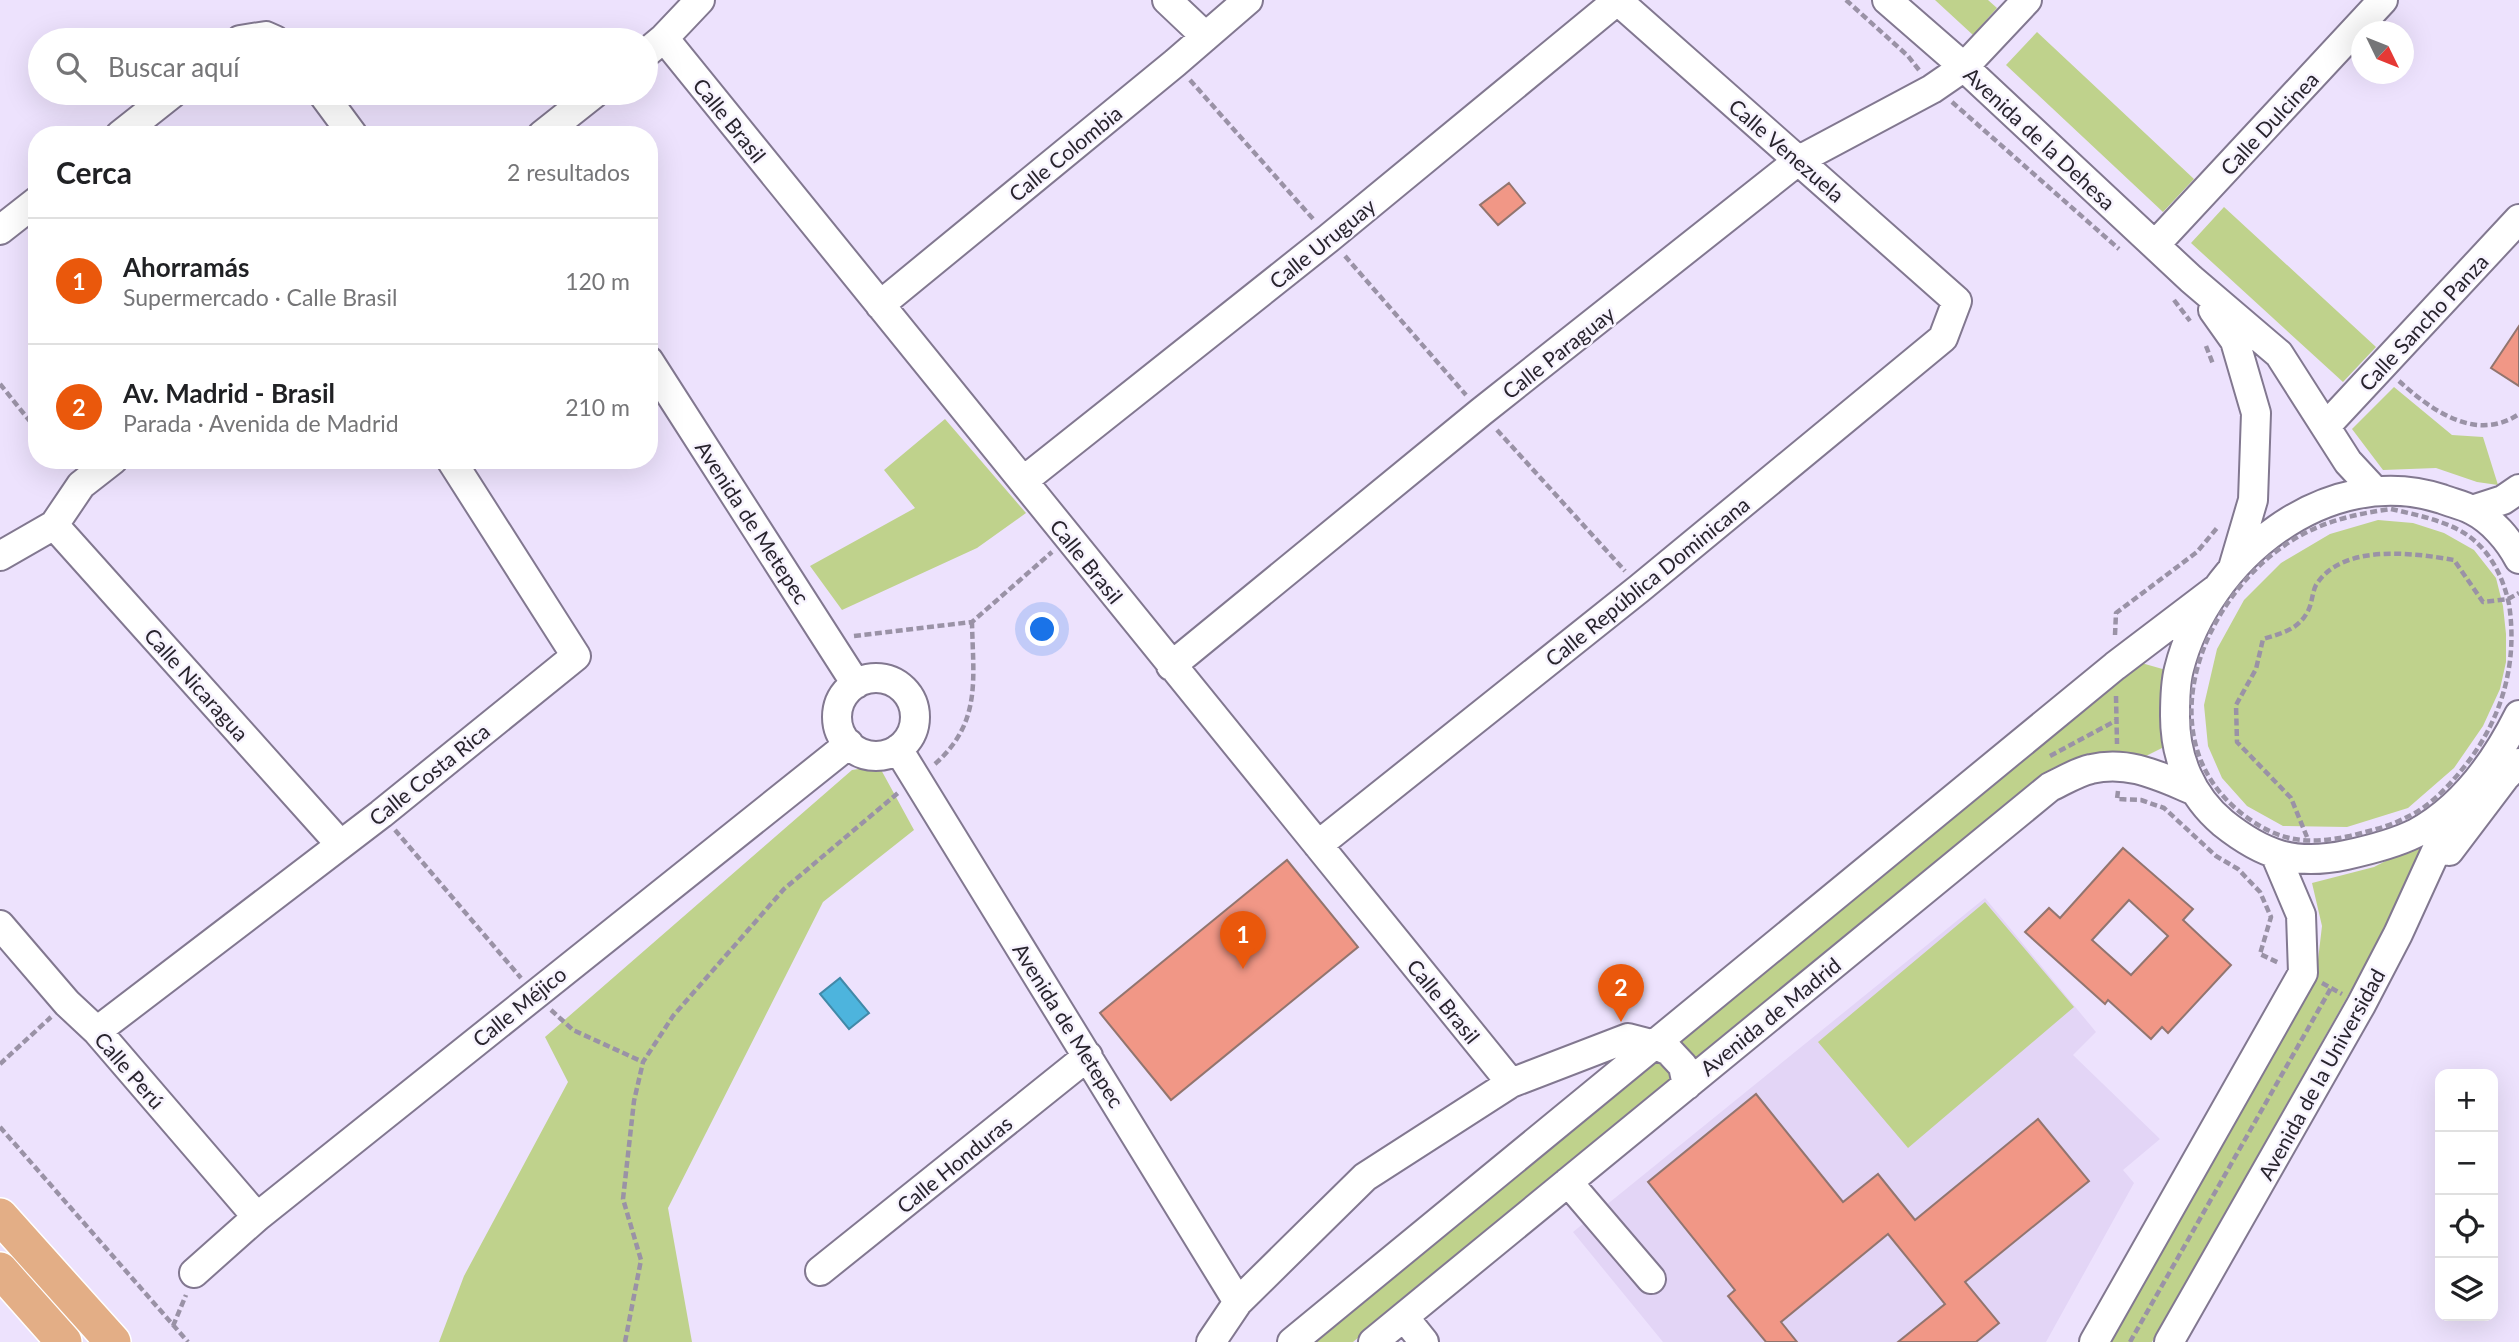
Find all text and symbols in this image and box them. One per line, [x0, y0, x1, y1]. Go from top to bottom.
north arrow [2351, 21, 2414, 84]
search box [28, 28, 658, 105]
icon: search [52, 48, 90, 86]
text: Buscar aquí [108, 51, 239, 83]
street label: Avenida de la Dehesa [1959, 61, 2121, 215]
street label: Calle Dulcinea [2215, 66, 2323, 180]
street label: Calle Brasil [688, 73, 772, 167]
street label: Calle Venezuela [1724, 93, 1850, 207]
street label: Calle Colombia [1004, 100, 1126, 206]
text: Cerca [56, 154, 132, 190]
text: 2 resultados [507, 158, 630, 186]
street label: Calle Uruguay [1264, 193, 1380, 293]
street label: Calle Sancho Panza [2353, 249, 2493, 395]
text: Ahorramás [123, 251, 249, 283]
text: 1 [72, 267, 86, 295]
text: 120 m [565, 267, 630, 295]
text: Supermercado · Calle Brasil [123, 283, 397, 311]
street label: Calle Paraguay [1497, 300, 1619, 403]
text: Av. Madrid - Brasil [123, 377, 335, 409]
text: 2 [72, 393, 86, 421]
text: 210 m [565, 393, 630, 421]
text: Parada · Avenida de Madrid [123, 409, 399, 437]
street label: Avenida de Metepec [691, 436, 815, 608]
street label: Calle República Dominicana [1540, 491, 1754, 671]
street label: Calle Brasil [1045, 514, 1129, 608]
your location [1025, 612, 1059, 646]
street label: Calle Nicaragua [140, 622, 254, 746]
street label: Calle Costa Rica [364, 718, 494, 830]
pin: 1 [1220, 911, 1266, 969]
street label: Avenida de Metepec [1008, 938, 1130, 1112]
street label: Avenida de Madrid [1695, 952, 1845, 1080]
street label: Calle Brasil [1402, 954, 1486, 1048]
street label: Calle Méjico [467, 961, 571, 1051]
pin: 2 [1598, 964, 1644, 1022]
street label: Avenida de la Universidad [2252, 964, 2390, 1184]
street label: Calle Perú [90, 1027, 170, 1113]
map controls [2435, 1069, 2498, 1321]
button: + [2435, 1069, 2498, 1132]
street label: Calle Honduras [891, 1110, 1017, 1218]
button: − [2435, 1132, 2498, 1195]
button: locate [2435, 1195, 2498, 1258]
button: layers [2435, 1258, 2498, 1321]

